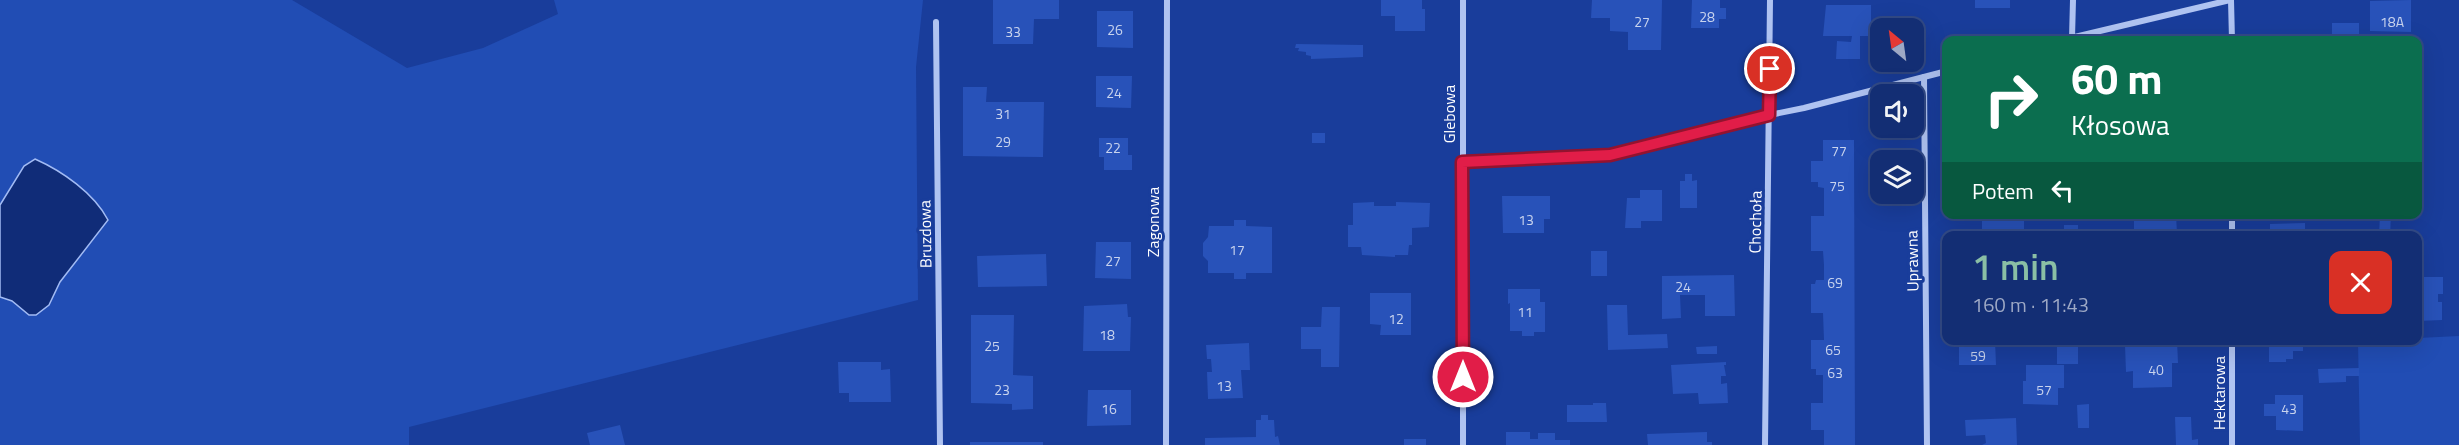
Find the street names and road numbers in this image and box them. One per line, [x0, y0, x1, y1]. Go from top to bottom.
street label: Glebowa [1437, 85, 1461, 143]
street label: Zagonowa [1141, 187, 1165, 257]
street label: Chochoła [1742, 190, 1768, 254]
street label: Bruzdowa [912, 200, 938, 268]
street label: Uprawna [1899, 230, 1925, 292]
street label: Hektarowa [2207, 356, 2231, 430]

